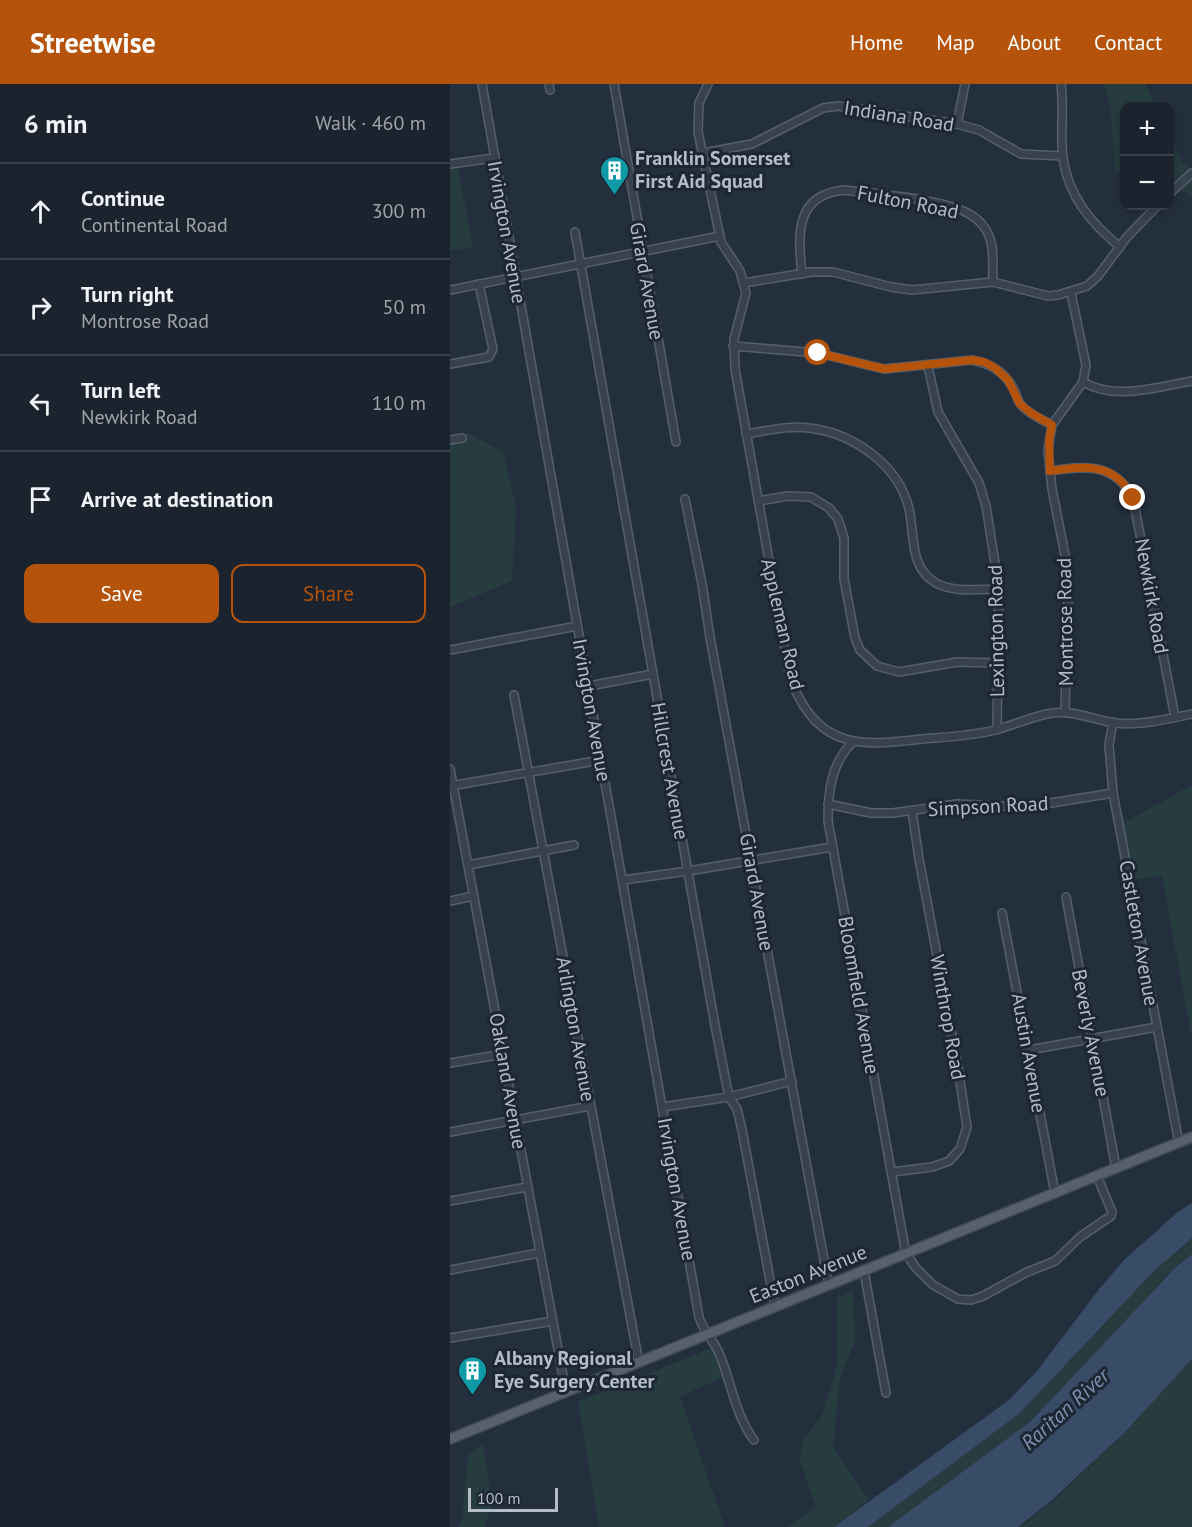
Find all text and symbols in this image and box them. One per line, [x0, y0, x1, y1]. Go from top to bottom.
text: Streetwise [30, 24, 156, 61]
text: Home [850, 29, 903, 56]
text: Map [936, 29, 975, 56]
text: About [1008, 29, 1061, 56]
text: Contact [1094, 29, 1162, 56]
street label: Indiana Road [842, 94, 956, 138]
map controls [1120, 102, 1174, 210]
button: + [1120, 102, 1174, 156]
text: 6 min [24, 107, 87, 140]
text: Walk · 460 m [315, 110, 426, 136]
place label: Franklin Somerset First Aid Squad [635, 145, 790, 194]
building icon: Franklin Somerset First Aid Squad [598, 154, 630, 196]
button: − [1120, 156, 1174, 210]
street label: Irvington Avenue [482, 158, 532, 306]
street label: Fulton Road [855, 179, 961, 225]
text: Continue [81, 184, 165, 212]
icon: ahead [24, 195, 57, 228]
text: 300 m [372, 198, 426, 224]
text: Continental Road [81, 212, 228, 238]
street label: Girard Avenue [624, 220, 670, 342]
text: Turn right [81, 280, 173, 308]
icon: right [24, 291, 57, 324]
text: 50 m [383, 294, 426, 320]
text: Montrose Road [81, 308, 209, 334]
route start [804, 339, 830, 365]
text: Turn left [81, 376, 161, 404]
icon: left [24, 387, 57, 420]
text: 110 m [372, 390, 426, 416]
text: Newkirk Road [81, 404, 198, 430]
icon: arrive [24, 483, 57, 516]
route end [1119, 484, 1145, 510]
text: Arrive at destination [81, 485, 273, 513]
street label: Newkirk Road [1129, 536, 1175, 656]
street label: Appleman Road [755, 556, 811, 692]
street label: Montrose Road [1051, 558, 1079, 686]
button: Save [24, 564, 219, 623]
button: Share [231, 564, 426, 623]
street label: Lexington Road [982, 565, 1010, 697]
street label: Irvington Avenue [567, 636, 617, 784]
street label: Hillcrest Avenue [645, 700, 695, 842]
street label: Simpson Road [927, 790, 1049, 822]
street label: Girard Avenue [734, 831, 780, 953]
street label: Castleton Avenue [1113, 858, 1165, 1008]
street label: Bloomfield Avenue [832, 914, 886, 1076]
street label: Winthrop Road [924, 952, 972, 1082]
street label: Arlington Avenue [550, 954, 602, 1104]
street label: Beverly Avenue [1066, 967, 1116, 1099]
street label: Austin Avenue [1006, 991, 1052, 1115]
street label: Oakland Avenue [483, 1011, 533, 1151]
street label: Irvington Avenue [652, 1115, 702, 1263]
street label: Easton Avenue [745, 1239, 871, 1309]
place label: Albany Regional Eye Surgery Center [494, 1345, 655, 1394]
building icon: Albany Regional Eye Surgery Center [457, 1354, 489, 1396]
water label: Raritan River [1015, 1361, 1116, 1456]
scale bar [468, 1485, 558, 1512]
text: 100 m [477, 1488, 520, 1508]

